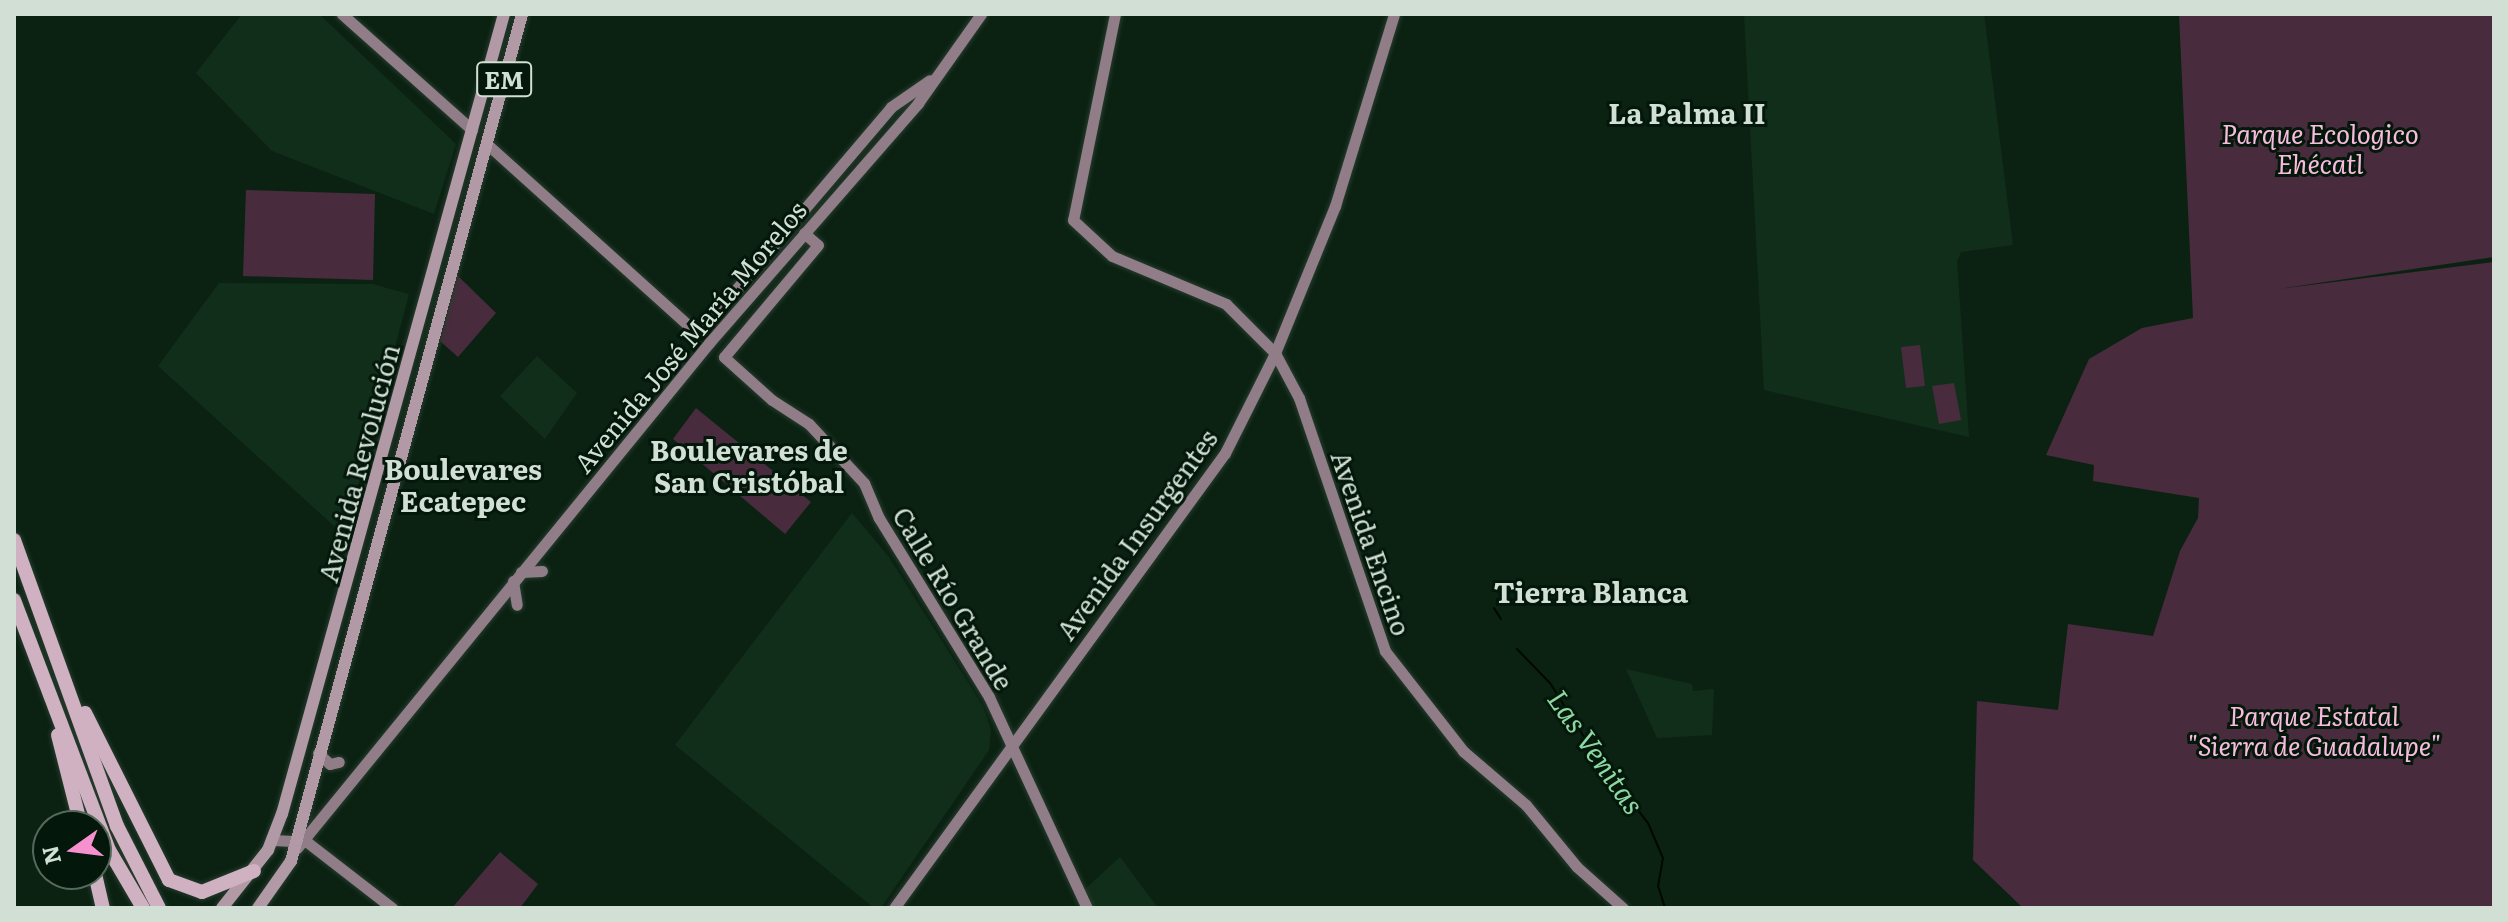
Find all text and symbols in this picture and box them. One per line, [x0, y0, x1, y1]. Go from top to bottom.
road number: EM [476, 59, 532, 99]
district label: La Palma II [1608, 95, 1766, 129]
park label: Parque Ecologico Ehécatl [2221, 117, 2419, 178]
street label: Avenida José María Morelos [566, 194, 812, 478]
street label: Avenida Revolución [311, 341, 405, 585]
street label: Avenida Insurgentes [1049, 423, 1223, 645]
district label: Boulevares de San Cristóbal [650, 432, 848, 498]
street label: Avenida Encino [1326, 447, 1418, 639]
district label: Boulevares Ecatepec [384, 451, 542, 517]
street label: Calle Río Grande [887, 501, 1021, 695]
district label: Tierra Blanca [1494, 574, 1688, 608]
water label: Las Venitas [1542, 682, 1652, 820]
park label: Parque Estatal "Sierra de Guadalupe" [2187, 699, 2441, 760]
north arrow [32, 810, 112, 890]
text: N [32, 842, 68, 868]

